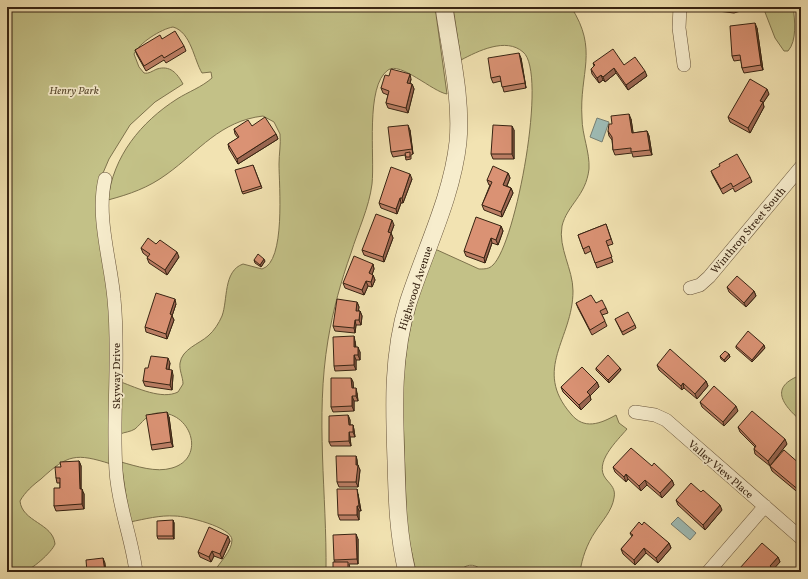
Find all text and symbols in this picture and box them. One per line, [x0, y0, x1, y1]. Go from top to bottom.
park label: Henry Park [49, 84, 99, 99]
street label: Winthrop Street South [708, 184, 790, 278]
street label: Highwood Avenue [396, 244, 437, 333]
street label: Skyway Drive [110, 343, 125, 409]
street label: Valley View Place [684, 437, 756, 503]

